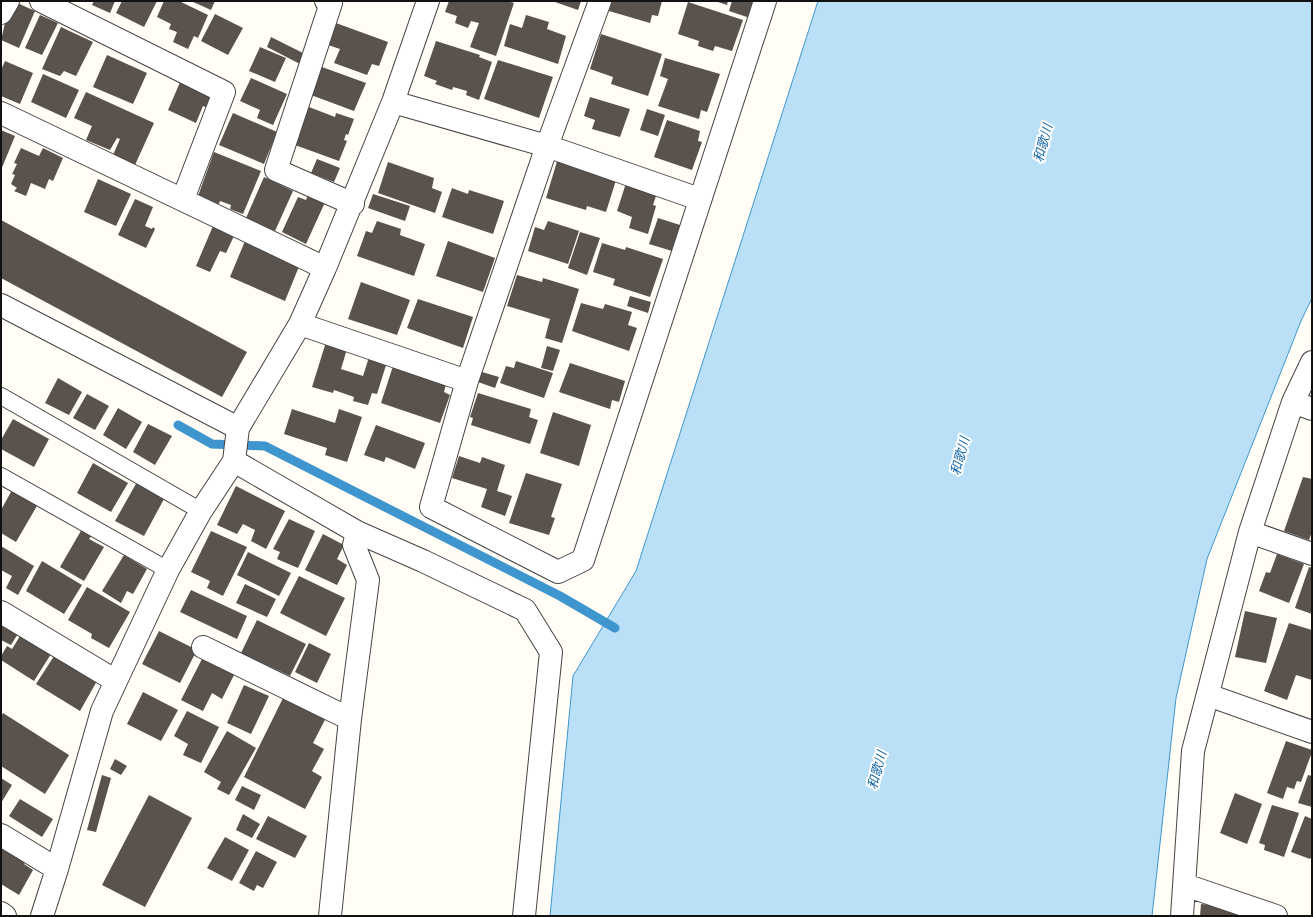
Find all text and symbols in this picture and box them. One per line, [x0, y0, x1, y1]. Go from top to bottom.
water label: 和歌川 [1031, 120, 1056, 164]
water label: 和歌川 [948, 433, 973, 477]
water label: 和歌川 [865, 747, 890, 791]

